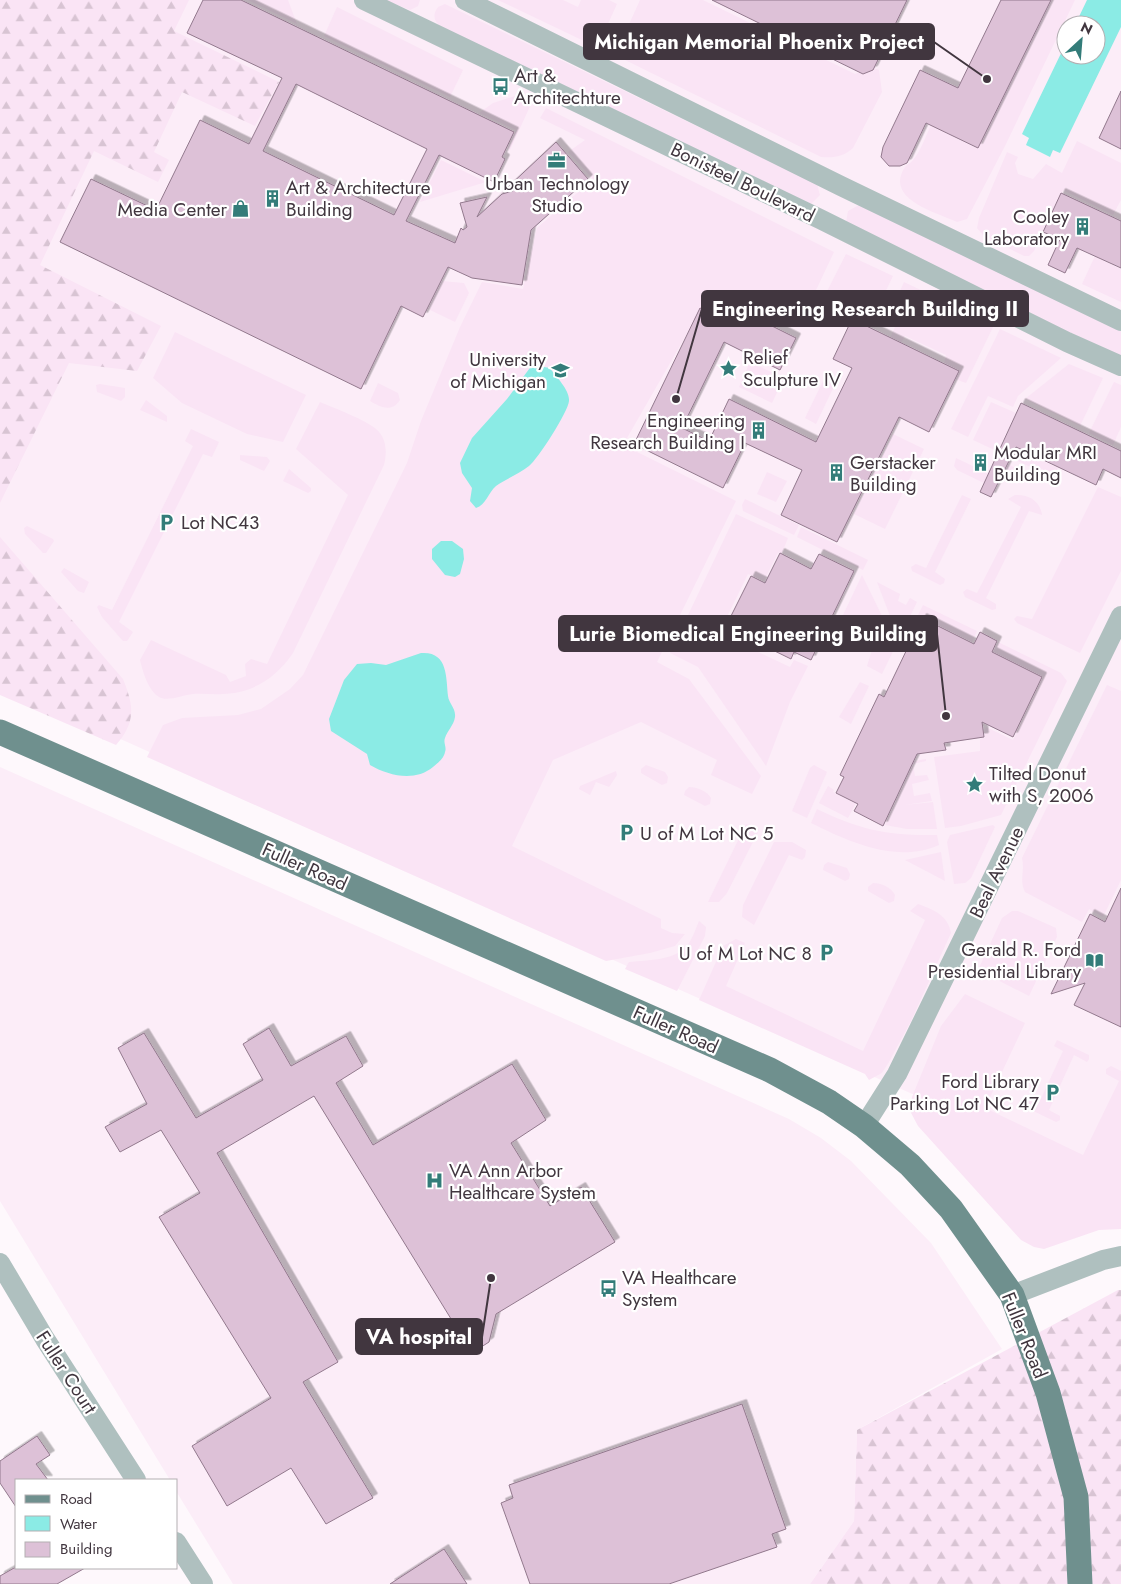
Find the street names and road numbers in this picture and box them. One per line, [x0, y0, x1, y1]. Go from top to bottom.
street label: Bonisteel Boulevard [666, 136, 819, 229]
street label: Beal Avenue [963, 822, 1030, 923]
street label: Fuller Road [258, 836, 352, 897]
street label: Fuller Road [629, 999, 723, 1060]
street label: Fuller Road [995, 1288, 1054, 1382]
street label: Fuller Court [30, 1325, 104, 1420]

